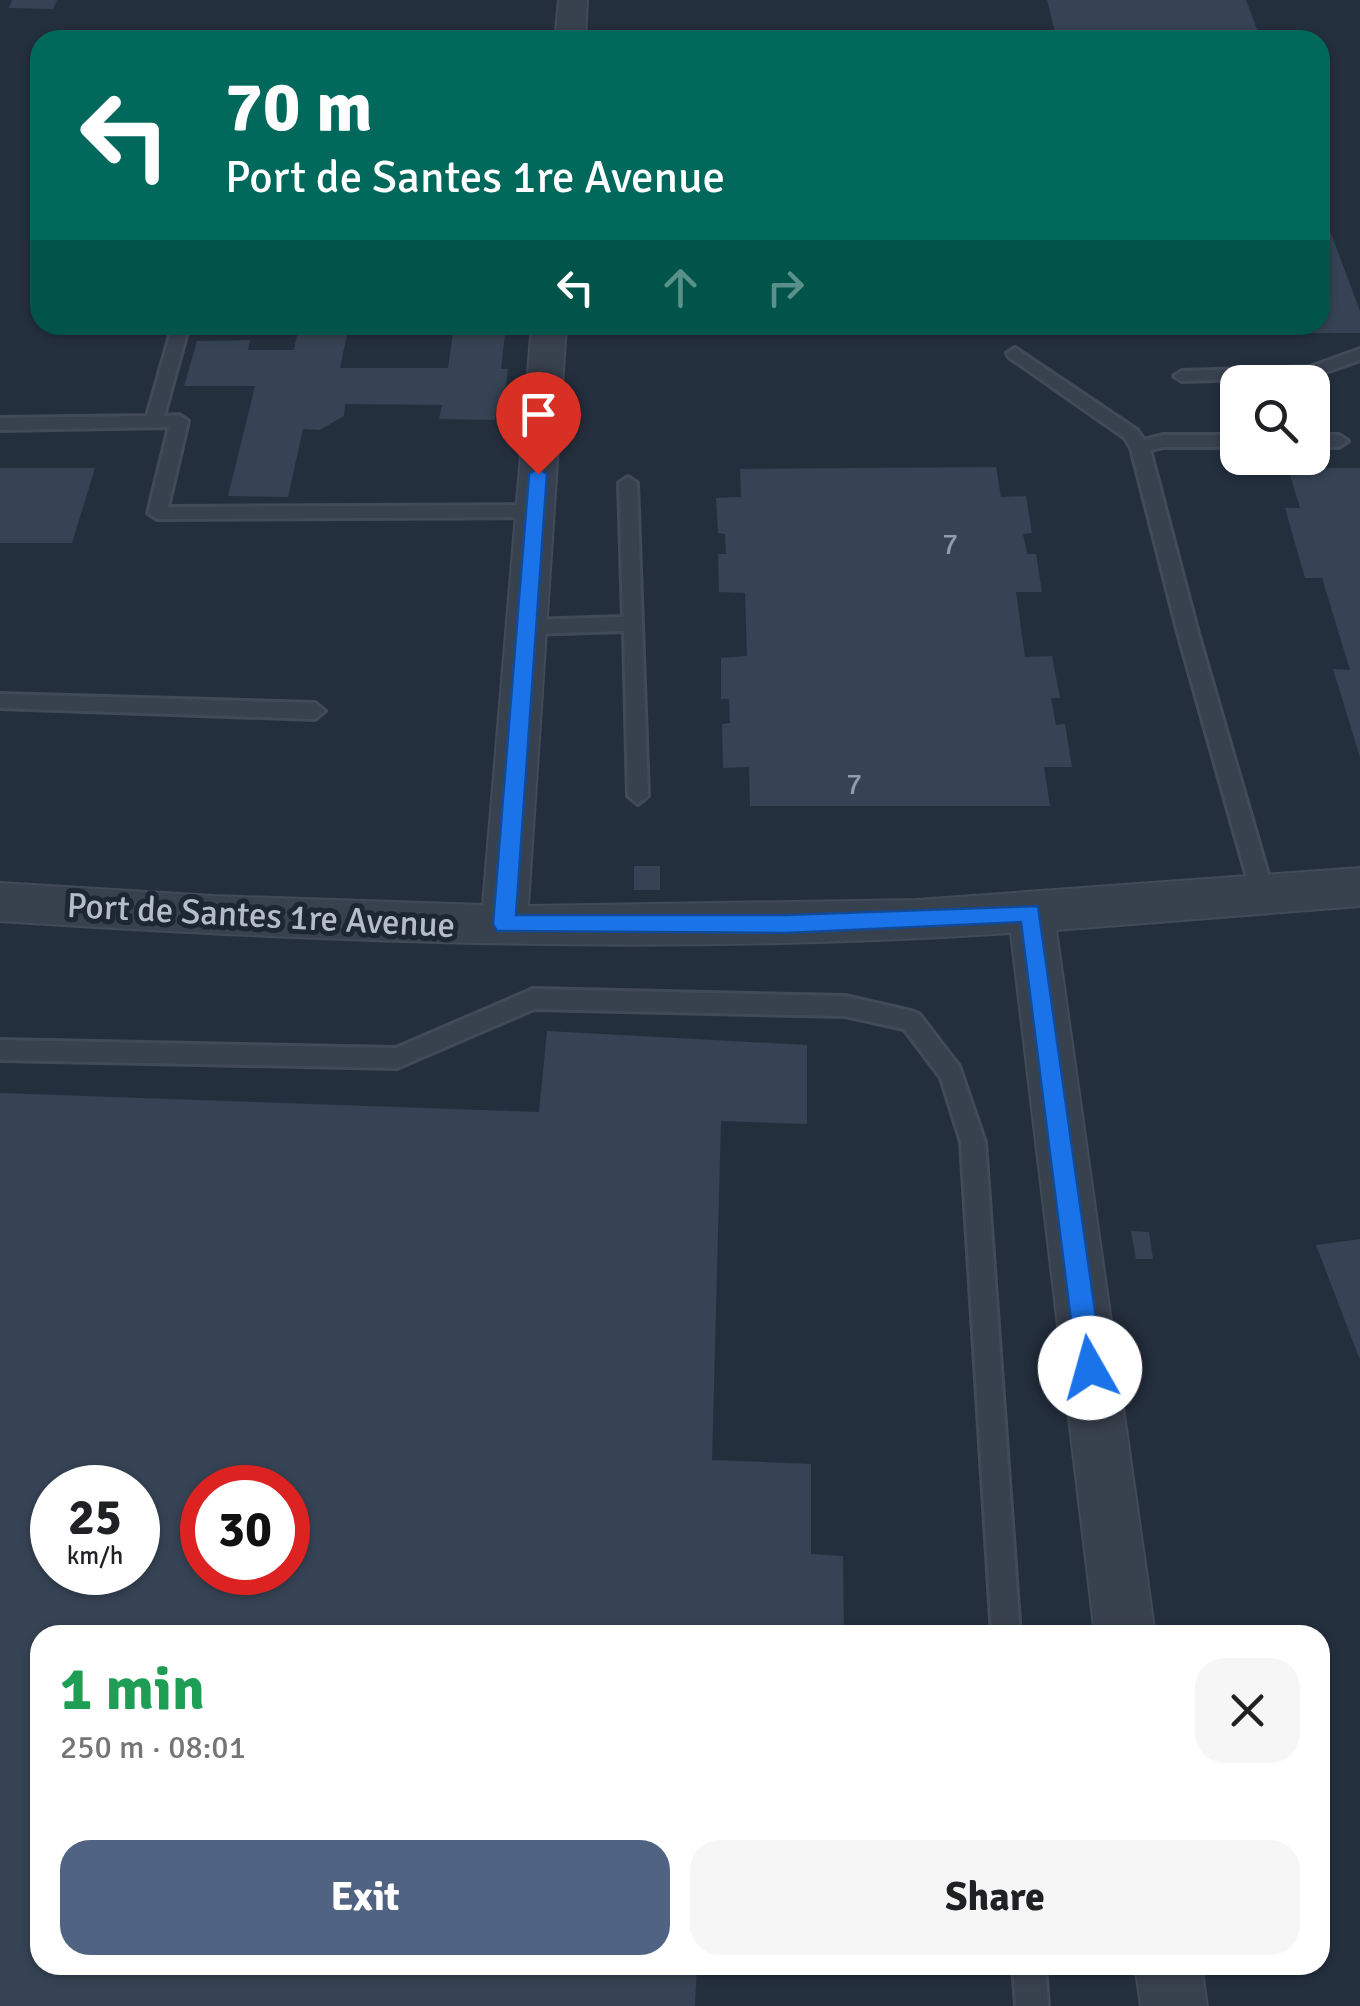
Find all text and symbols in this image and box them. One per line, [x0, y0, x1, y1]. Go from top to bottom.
text: 70 m [225, 64, 373, 150]
icon: left [60, 70, 190, 200]
text: Port de Santes 1re Avenue [225, 150, 725, 205]
icon: left [548, 260, 603, 315]
icon: ahead [653, 260, 708, 315]
icon: right [758, 260, 813, 315]
map controls [1220, 365, 1330, 475]
button: search [1220, 365, 1330, 475]
pin [496, 372, 581, 475]
icon: arrive [511, 387, 566, 442]
house number: 7 [942, 526, 958, 563]
house number: 7 [846, 766, 862, 803]
street label: Port de Santes 1re Avenue [66, 884, 456, 947]
position arrow [1038, 1316, 1142, 1420]
speed limit sign: 30 [180, 1465, 310, 1595]
text: 25 [68, 1487, 122, 1549]
text: km/h [67, 1540, 123, 1571]
text: 1 min [60, 1653, 205, 1727]
button: close [1195, 1658, 1300, 1763]
text: 250 m · 08:01 [60, 1728, 246, 1767]
button: Exit [60, 1840, 670, 1955]
button: Share [690, 1840, 1300, 1955]

